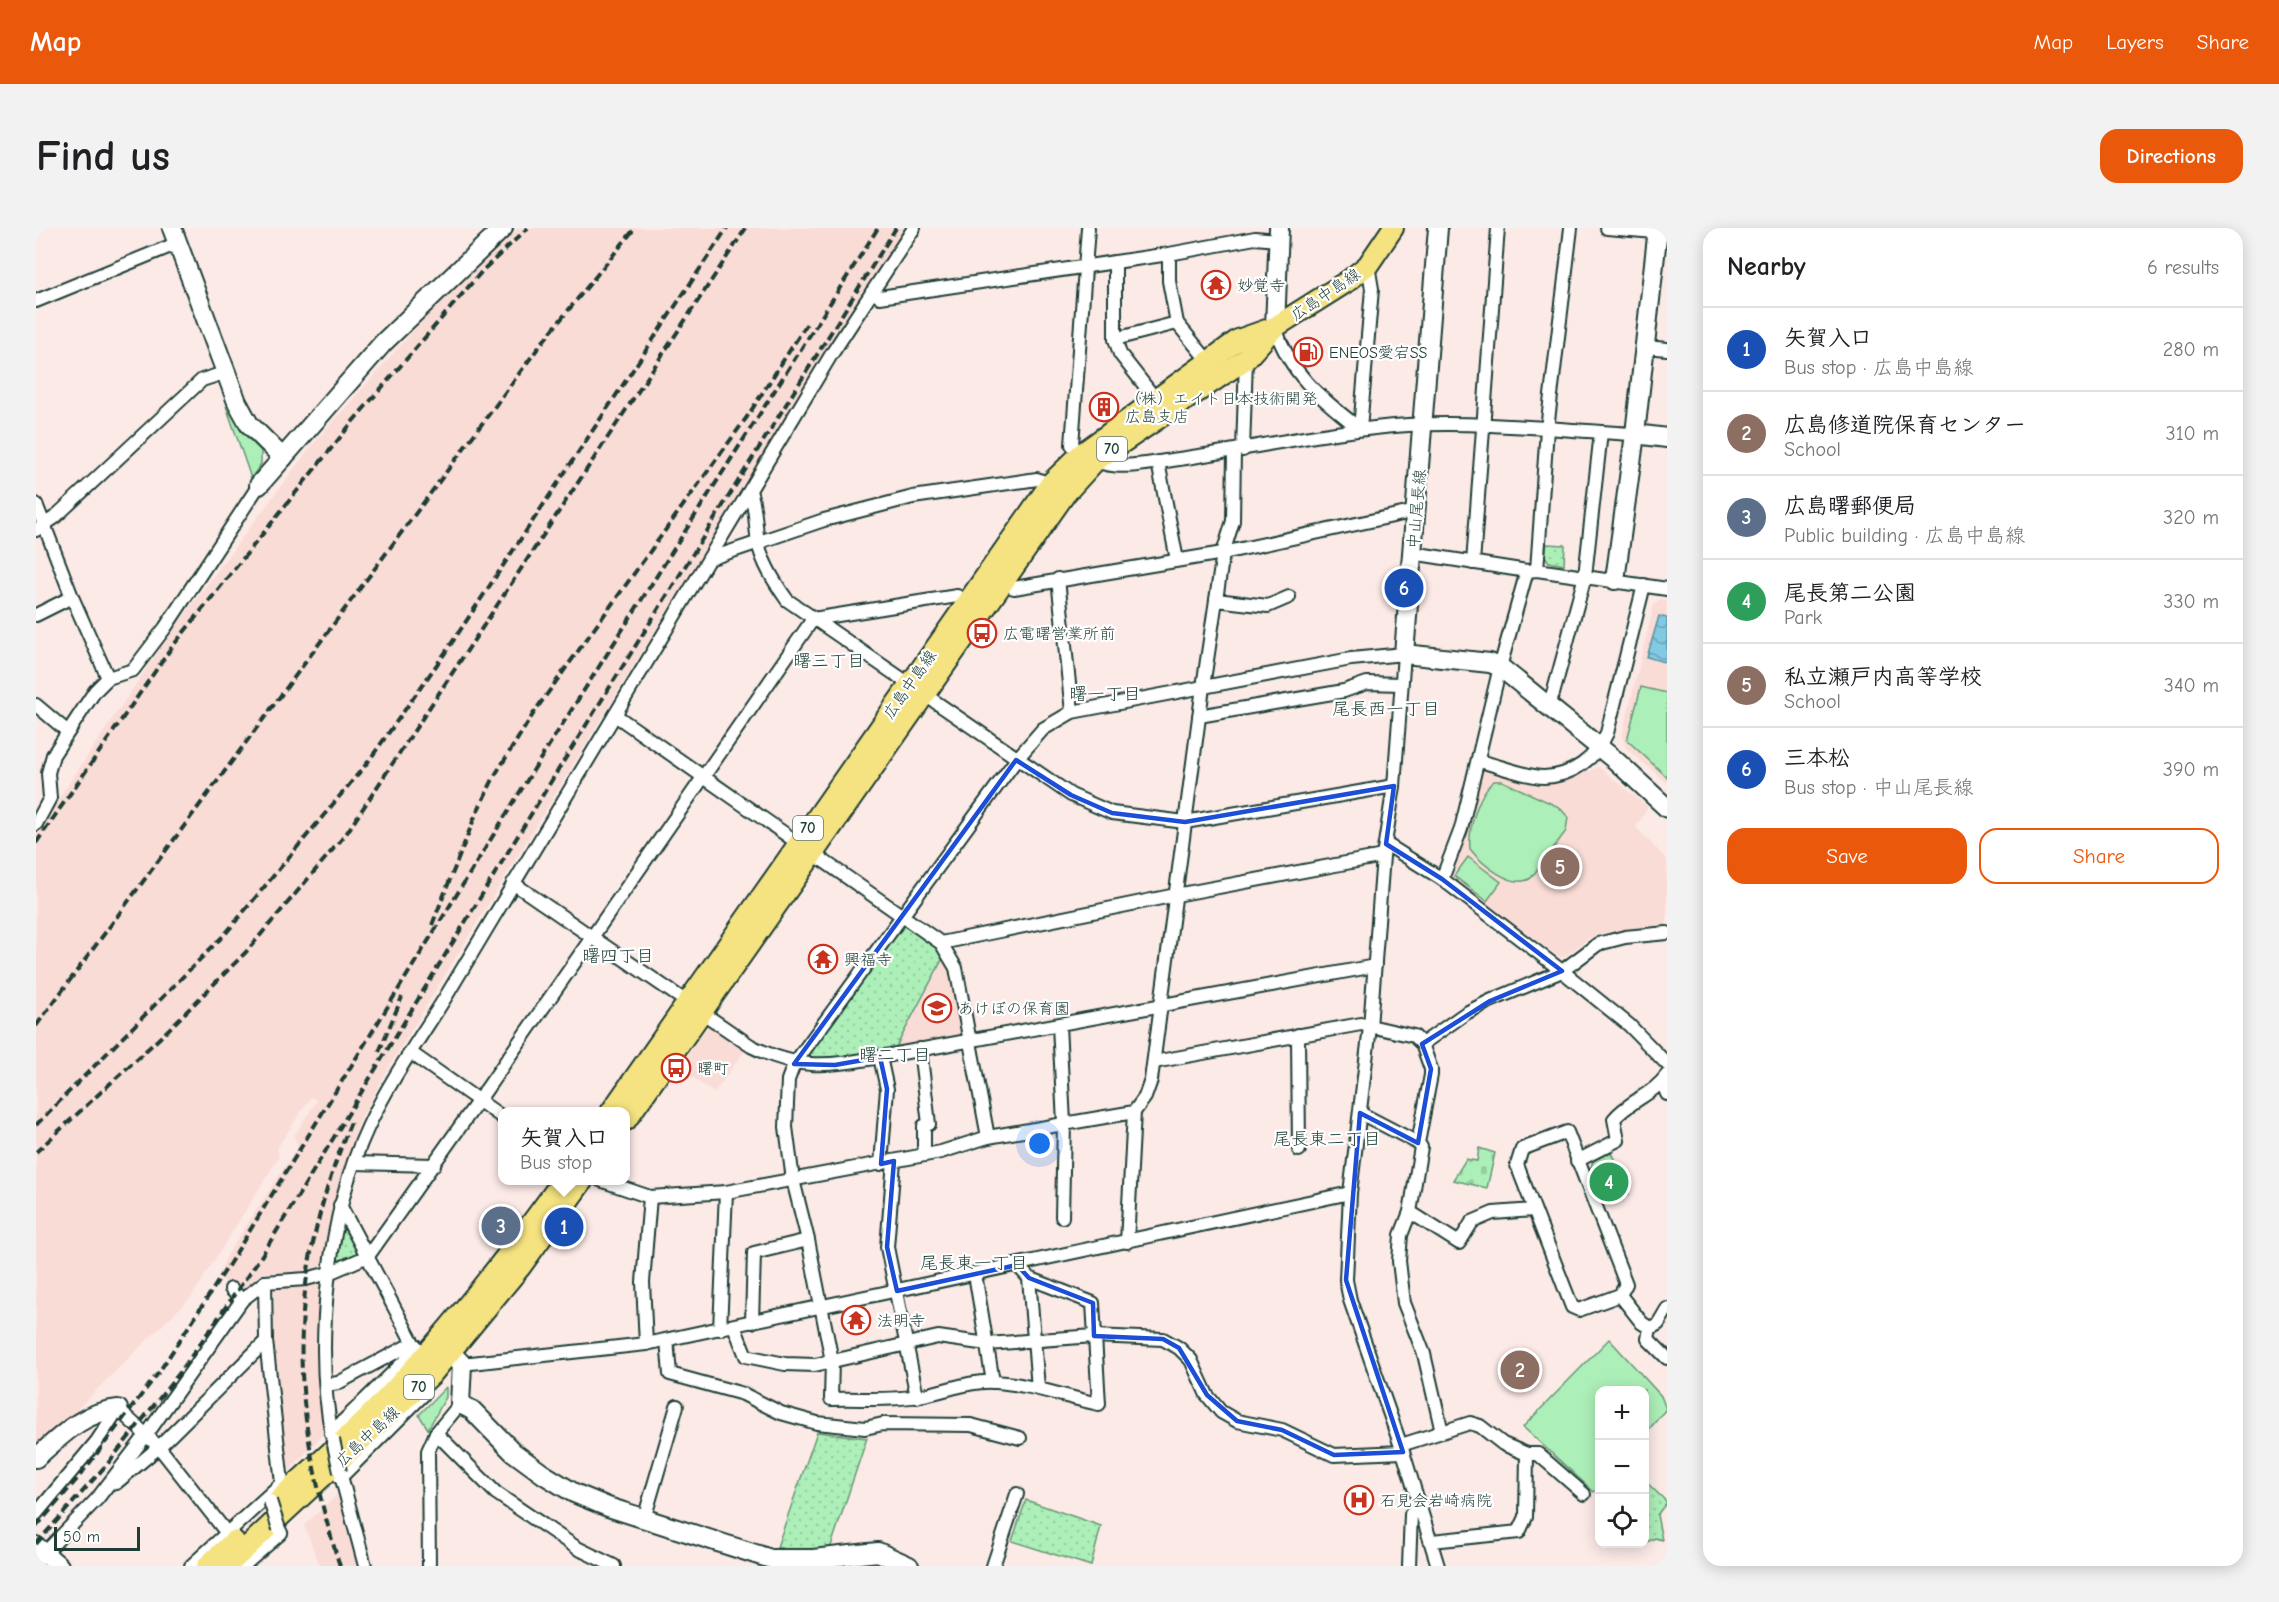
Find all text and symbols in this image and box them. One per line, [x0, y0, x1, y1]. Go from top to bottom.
text: Map [30, 26, 81, 58]
text: Map [2034, 30, 2073, 54]
text: Layers [2106, 30, 2164, 54]
text: Share [2197, 30, 2249, 54]
button: Directions [2100, 129, 2243, 183]
text: Find us [36, 132, 170, 181]
text: Nearby [1727, 252, 1806, 282]
text: 6 results [2147, 256, 2219, 279]
street label: 広島中島線 [1287, 265, 1364, 325]
temple icon: 妙覚寺 [1200, 269, 1232, 301]
place label: 妙覚寺 [1237, 277, 1285, 295]
text: 矢賀入口 [1784, 325, 1872, 351]
fuel station icon: ENEOS愛宕SS [1292, 336, 1324, 368]
text: 1 [1743, 338, 1750, 361]
text: 280 m [2163, 338, 2219, 361]
place label: ENEOS愛宕SS [1329, 344, 1428, 362]
text: Bus stop · 広島中島線 [1784, 356, 1973, 379]
place label: （株）エイト日本技術開発 広島支店 [1125, 390, 1317, 426]
building icon: （株）エイト日本技術開発 広島支店 [1088, 391, 1120, 423]
text: 広島修道院保育センター [1784, 412, 2026, 438]
text: 2 [1742, 422, 1751, 445]
text: 310 m [2166, 422, 2219, 445]
road number: 70 [1097, 437, 1127, 461]
text: School [1784, 438, 1841, 461]
street label: 中山尾長線 [1405, 468, 1429, 550]
text: 広島曙郵便局 [1784, 493, 1916, 519]
text: 3 [1742, 506, 1751, 529]
text: 320 m [2163, 506, 2219, 529]
text: Public building · 広島中島線 [1784, 524, 2025, 547]
pin: 6 [1384, 566, 1424, 610]
text: 尾長第二公園 [1784, 580, 1916, 606]
text: 4 [1742, 590, 1751, 613]
text: 330 m [2163, 590, 2219, 613]
text: Park [1784, 606, 1822, 629]
bus stop icon: 広電曙営業所前 [966, 617, 998, 649]
place label: 広電曙営業所前 [1003, 625, 1115, 643]
street label: 広島中島線 [879, 647, 940, 723]
district label: 曙三丁目 [793, 651, 865, 672]
text: 私立瀬戸内高等学校 [1784, 664, 1982, 690]
text: 5 [1741, 674, 1752, 697]
text: 340 m [2164, 674, 2219, 697]
district label: 曙一丁目 [1069, 684, 1141, 705]
text: School [1784, 690, 1841, 713]
district label: 尾長西一丁目 [1332, 699, 1440, 720]
text: 三本松 [1784, 745, 1850, 771]
text: 6 [1741, 758, 1752, 781]
text: 390 m [2163, 758, 2219, 781]
text: Bus stop · 中山尾長線 [1784, 776, 1973, 799]
road number: 70 [793, 816, 823, 840]
button: Save [1727, 828, 1967, 884]
button: Share [1979, 828, 2219, 884]
pin: 5 [1540, 844, 1580, 890]
temple icon: 興福寺 [807, 943, 839, 975]
district label: 曙四丁目 [582, 946, 654, 967]
place label: 興福寺 [844, 951, 892, 969]
school or university icon: あけぼの保育園 [921, 992, 953, 1024]
place label: あけぼの保育園 [958, 1000, 1070, 1018]
district label: 曙二丁目 [859, 1045, 931, 1066]
bus stop icon: 曙町 [660, 1052, 692, 1084]
place label: 曙町 [697, 1060, 729, 1078]
popup [498, 1107, 630, 1185]
text: 矢賀入口 [520, 1125, 608, 1151]
your location [1025, 1129, 1054, 1158]
district label: 尾長東二丁目 [1273, 1129, 1381, 1150]
text: Bus stop [520, 1151, 592, 1174]
pin: 4 [1590, 1160, 1628, 1204]
pin: 3 [482, 1204, 520, 1248]
pin: 1 [544, 1204, 584, 1250]
district label: 尾長東一丁目 [920, 1253, 1028, 1274]
temple icon: 法明寺 [840, 1304, 872, 1336]
place label: 法明寺 [877, 1312, 925, 1330]
pin: 2 [1500, 1348, 1540, 1392]
road number: 70 [404, 1375, 434, 1399]
map controls [1595, 1386, 1649, 1548]
button: + [1595, 1386, 1649, 1440]
street label: 広島中島線 [332, 1403, 403, 1471]
button: − [1595, 1440, 1649, 1494]
hospital icon: 石見会岩崎病院 [1343, 1484, 1375, 1516]
place label: 石見会岩崎病院 [1380, 1492, 1492, 1510]
button: locate [1595, 1494, 1649, 1548]
scale bar [54, 1524, 140, 1552]
text: 50 m [63, 1528, 100, 1546]

